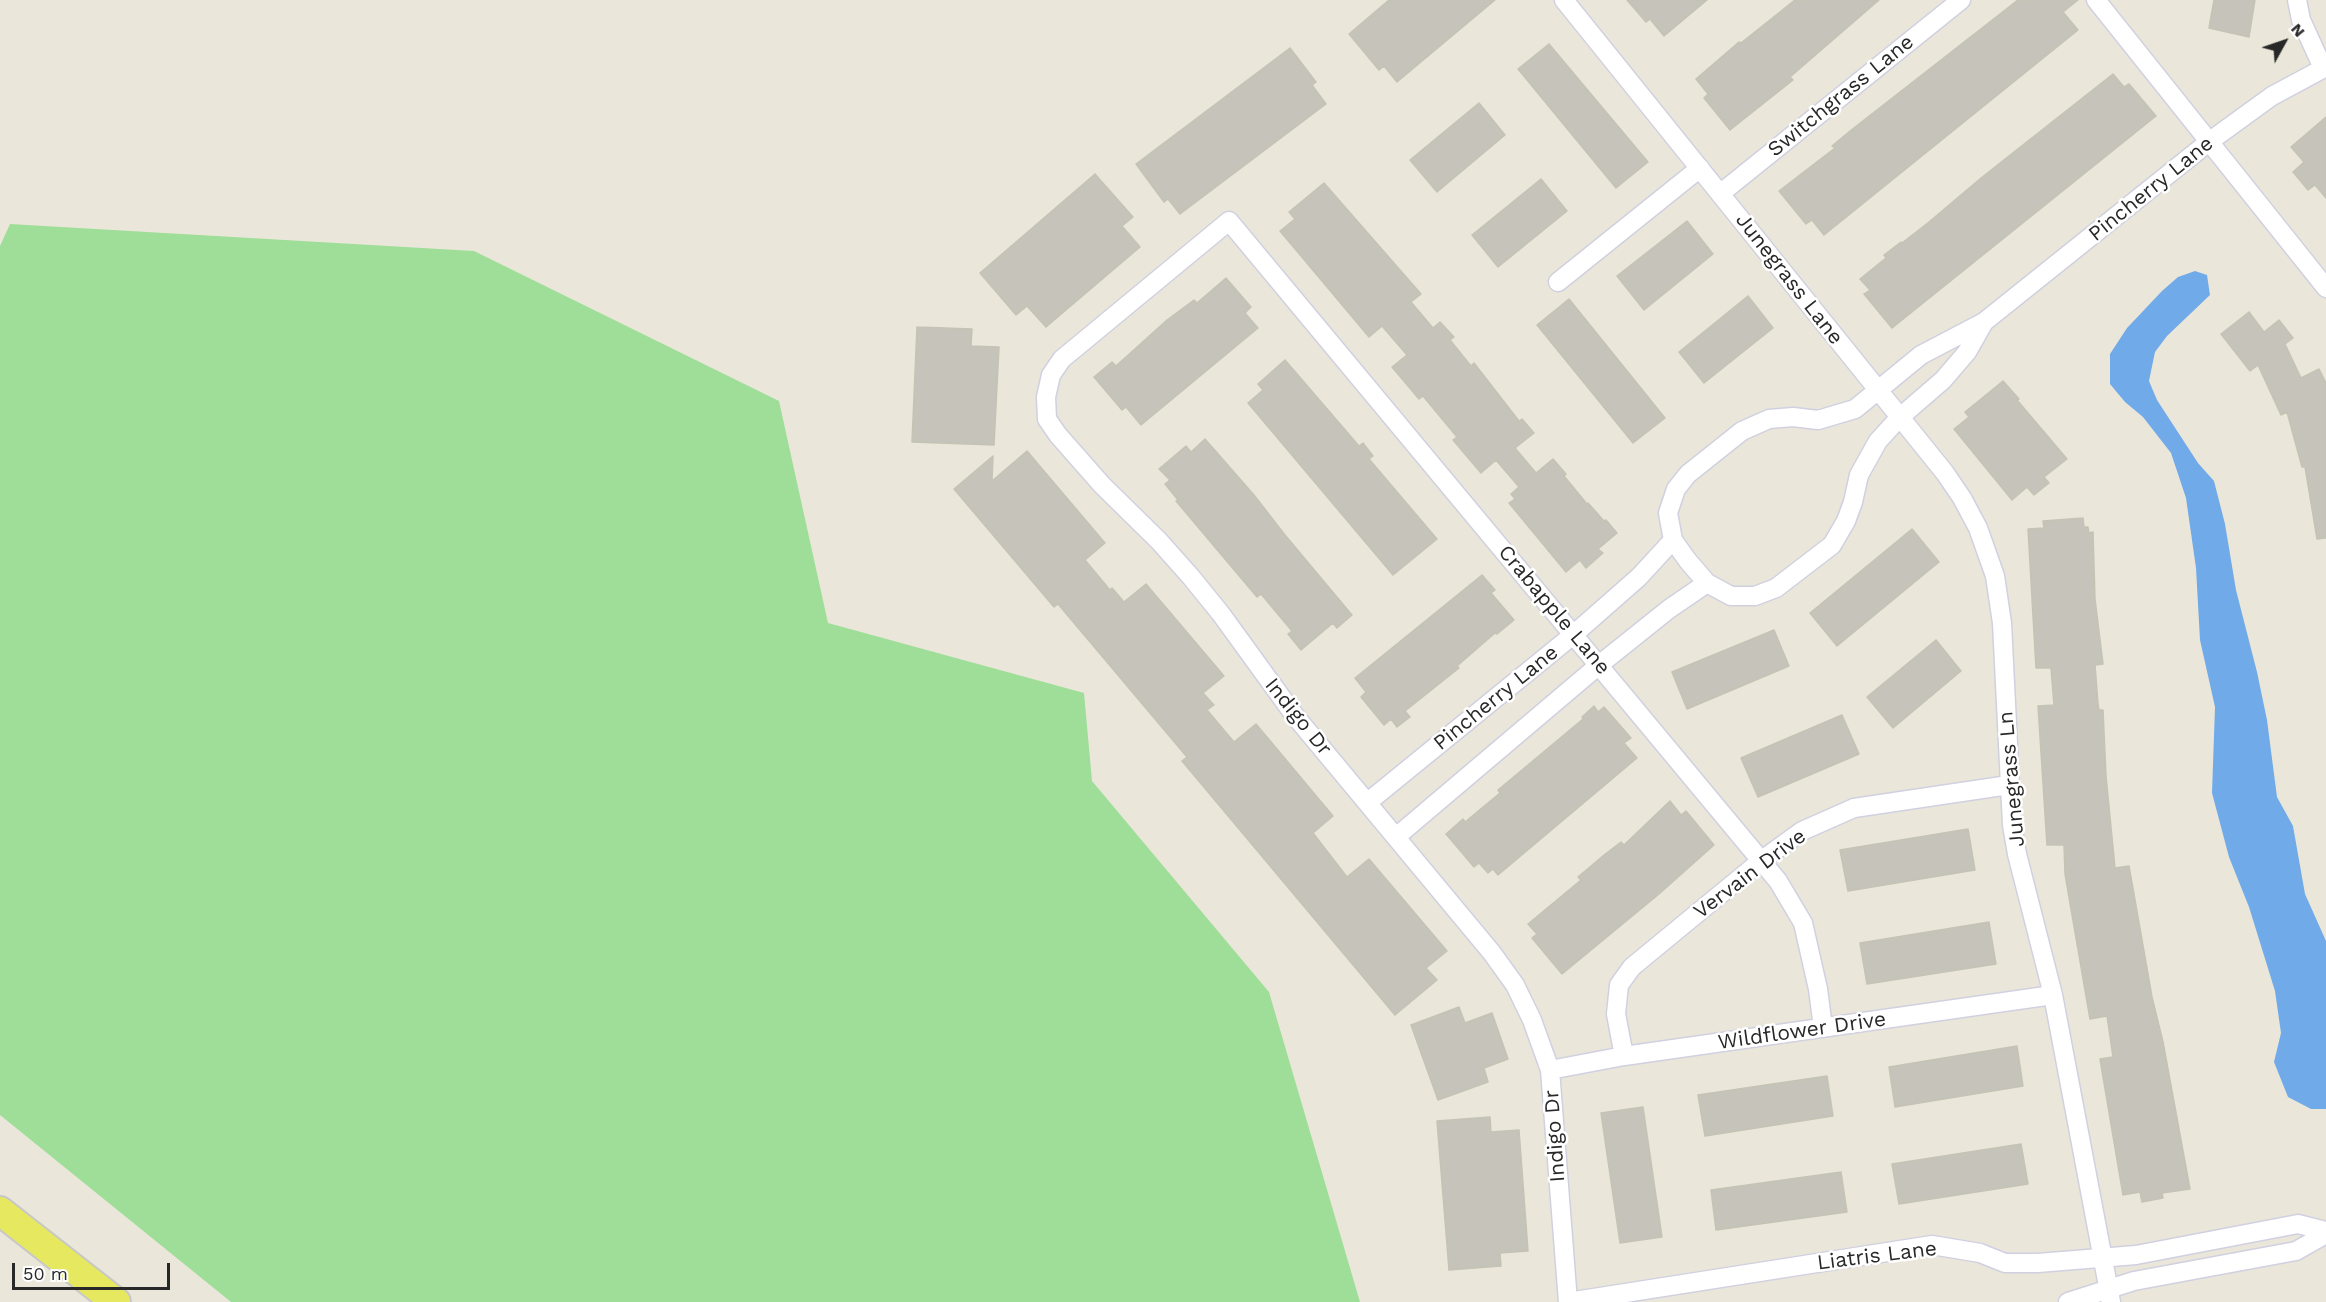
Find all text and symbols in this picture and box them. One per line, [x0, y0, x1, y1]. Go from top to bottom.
north arrow [2254, 12, 2314, 72]
text: N [2287, 19, 2309, 41]
street label: Switchgrass Lane [1763, 29, 1919, 163]
street label: Pincherry Lane [2084, 131, 2218, 247]
street label: Junegrass Lane [1730, 208, 1848, 350]
street label: Crabapple Lane [1493, 540, 1615, 680]
street label: Pincherry Lane [1429, 640, 1563, 756]
street label: Indigo Dr [1259, 673, 1337, 761]
street label: Junegrass Ln [1994, 710, 2030, 848]
street label: Vervain Drive [1689, 824, 1811, 924]
street label: Wildflower Drive [1716, 1007, 1888, 1055]
street label: Indigo Dr [1539, 1089, 1571, 1183]
street label: Liatris Lane [1816, 1236, 1938, 1276]
scale bar [15, 1251, 172, 1289]
text: 50 m [23, 1263, 68, 1284]

